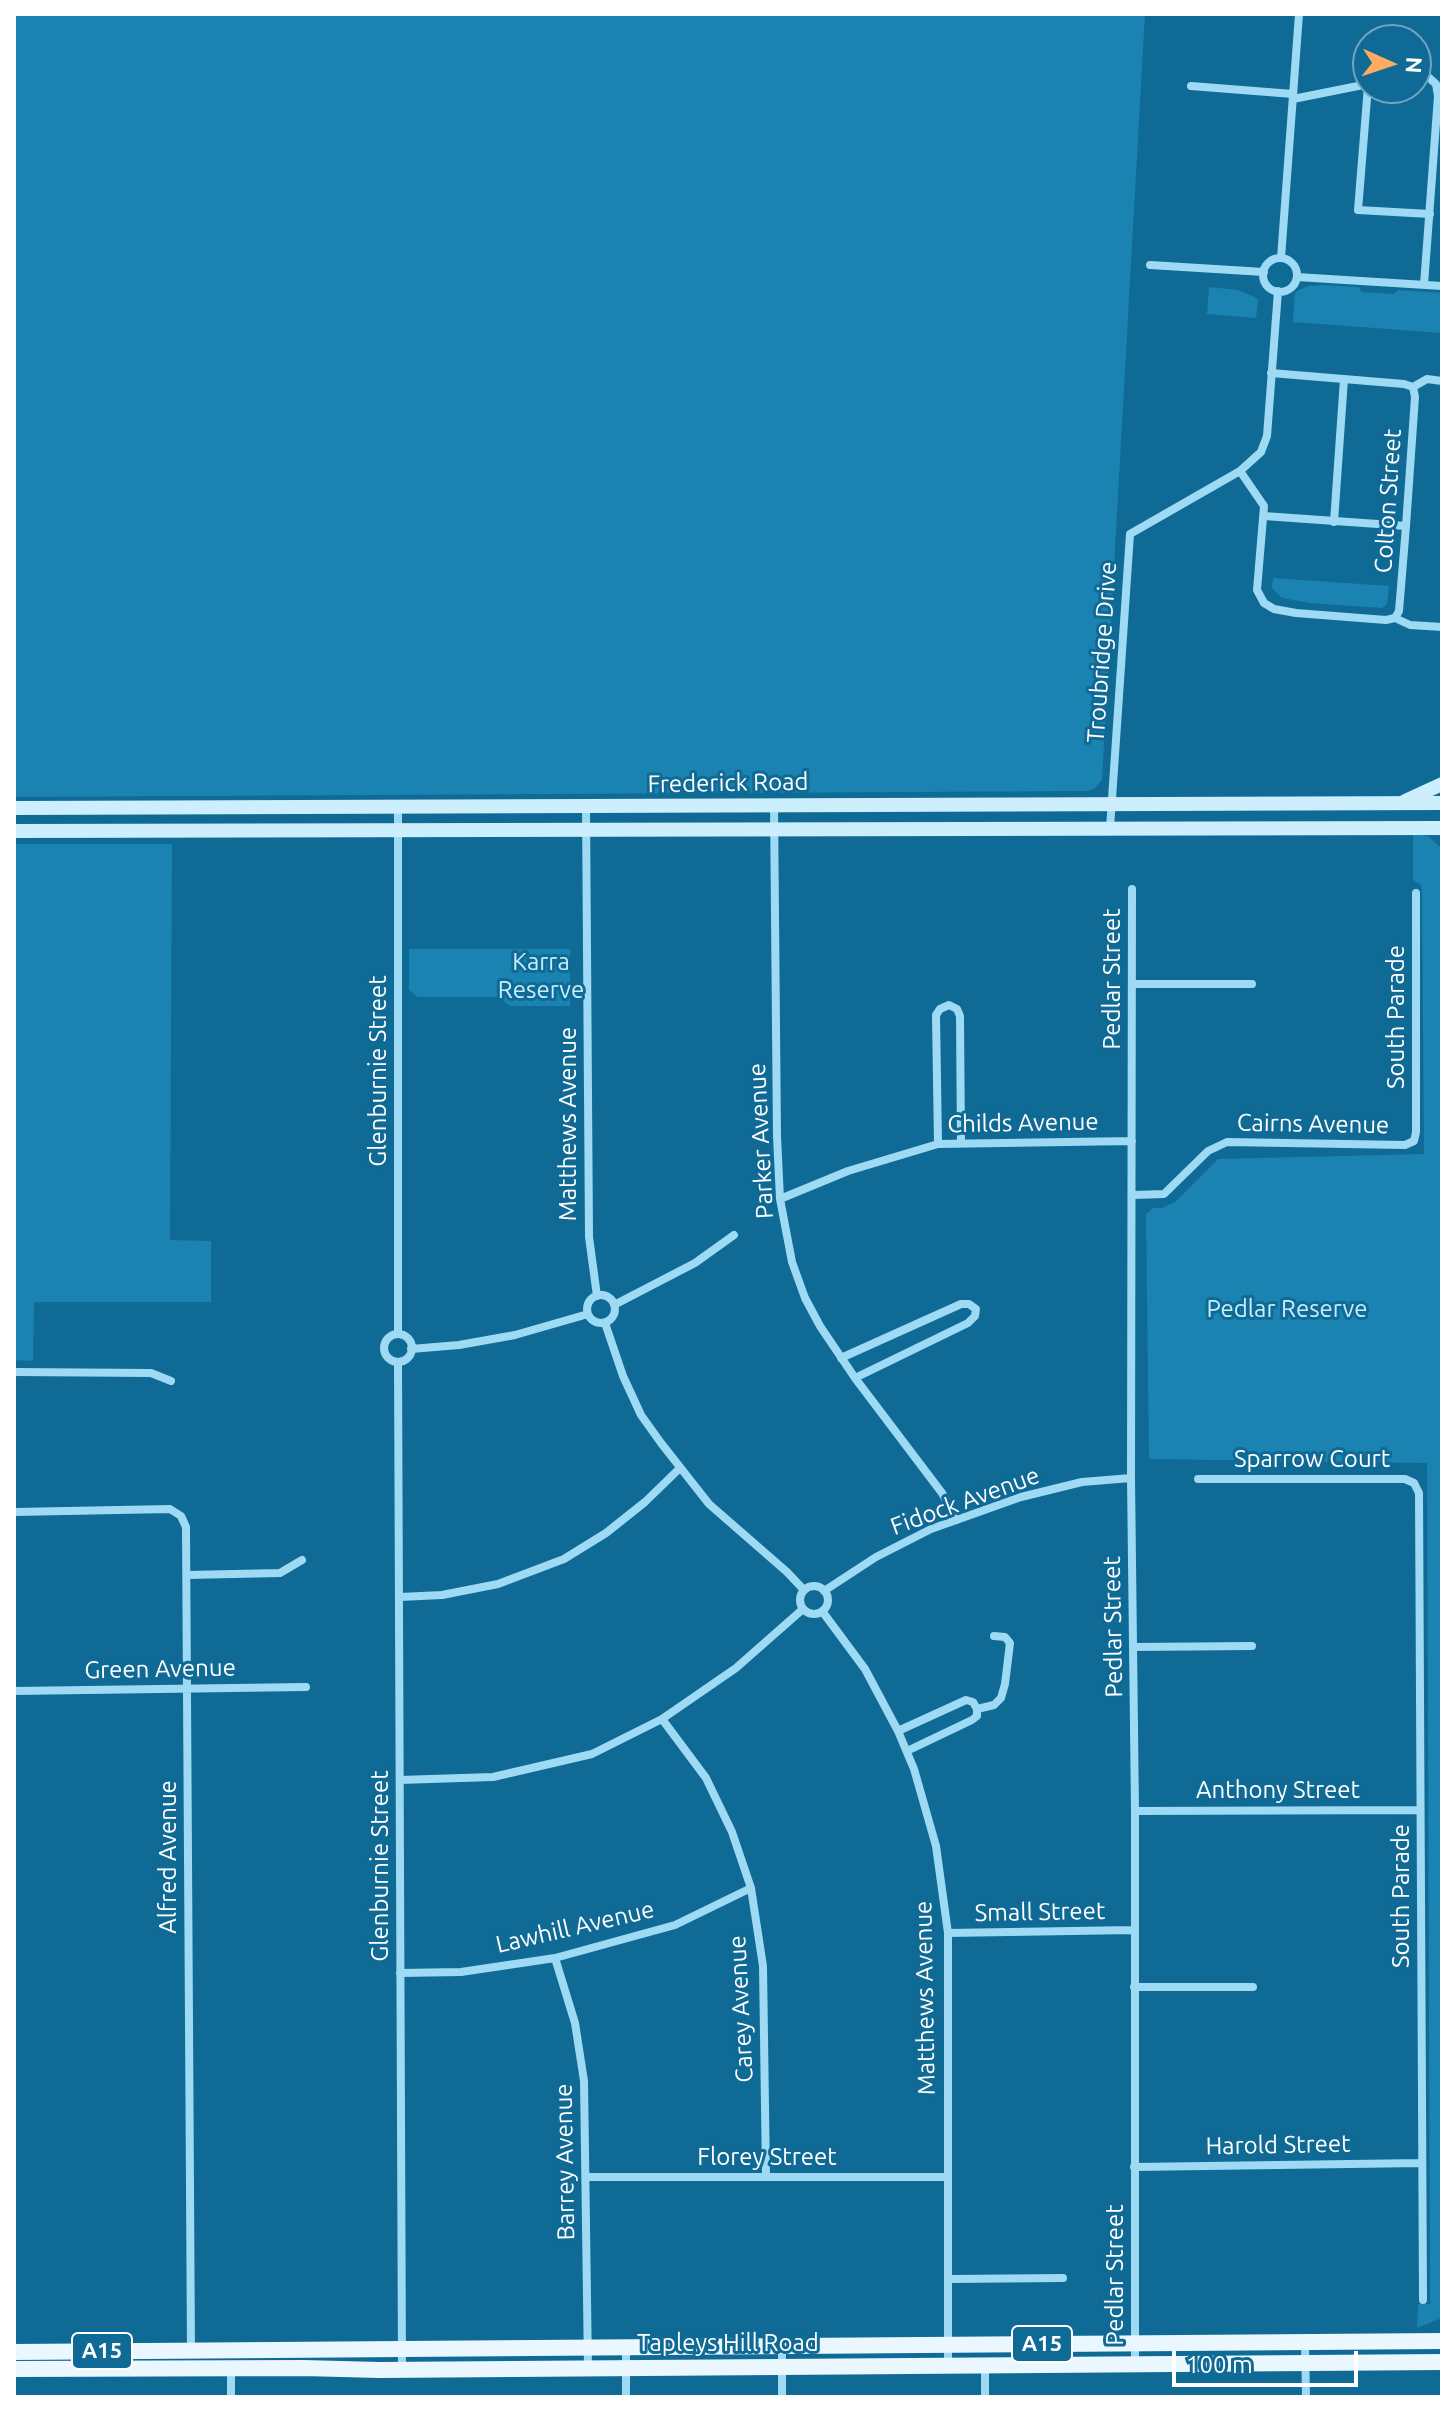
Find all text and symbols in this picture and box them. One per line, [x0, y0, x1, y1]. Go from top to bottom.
north arrow [1352, 24, 1432, 104]
text: N [1402, 56, 1427, 74]
street label: Colton Street [1369, 428, 1407, 574]
street label: Troubridge Drive [1081, 560, 1123, 744]
street label: Frederick Road [647, 767, 809, 799]
street label: Pedlar Street [1098, 908, 1126, 1050]
street label: South Parade [1382, 945, 1410, 1089]
park label: Karra Reserve [498, 948, 584, 1004]
street label: Glenburnie Street [364, 975, 392, 1167]
street label: Matthews Avenue [554, 1027, 582, 1221]
street label: Parker Avenue [743, 1062, 779, 1220]
street label: Childs Avenue [947, 1107, 1099, 1139]
street label: Cairns Avenue [1237, 1108, 1389, 1140]
park label: Pedlar Reserve [1207, 1295, 1367, 1323]
street label: Sparrow Court [1234, 1445, 1390, 1473]
street label: Fidock Avenue [887, 1461, 1043, 1541]
street label: Pedlar Street [1097, 1556, 1129, 1698]
street label: Green Avenue [84, 1653, 236, 1685]
street label: Glenburnie Street [366, 1770, 394, 1962]
street label: Anthony Street [1196, 1776, 1360, 1804]
street label: Alfred Avenue [154, 1780, 182, 1934]
street label: South Parade [1387, 1824, 1415, 1968]
street label: Lawhill Avenue [493, 1895, 657, 1959]
street label: Small Street [974, 1896, 1106, 1928]
street label: Matthews Avenue [909, 1901, 941, 2095]
street label: Carey Avenue [723, 1935, 759, 2083]
street label: Barrey Avenue [549, 2083, 581, 2241]
street label: Harold Street [1205, 2129, 1351, 2161]
street label: Florey Street [697, 2143, 837, 2171]
street label: Pedlar Street [1101, 2204, 1129, 2346]
road number: A15 [1012, 2326, 1072, 2362]
street label: Tapleys Hill Road [637, 2329, 819, 2357]
road number: A15 [72, 2333, 132, 2369]
scale bar [1176, 2335, 1362, 2385]
text: 100 m [1186, 2351, 1253, 2378]

